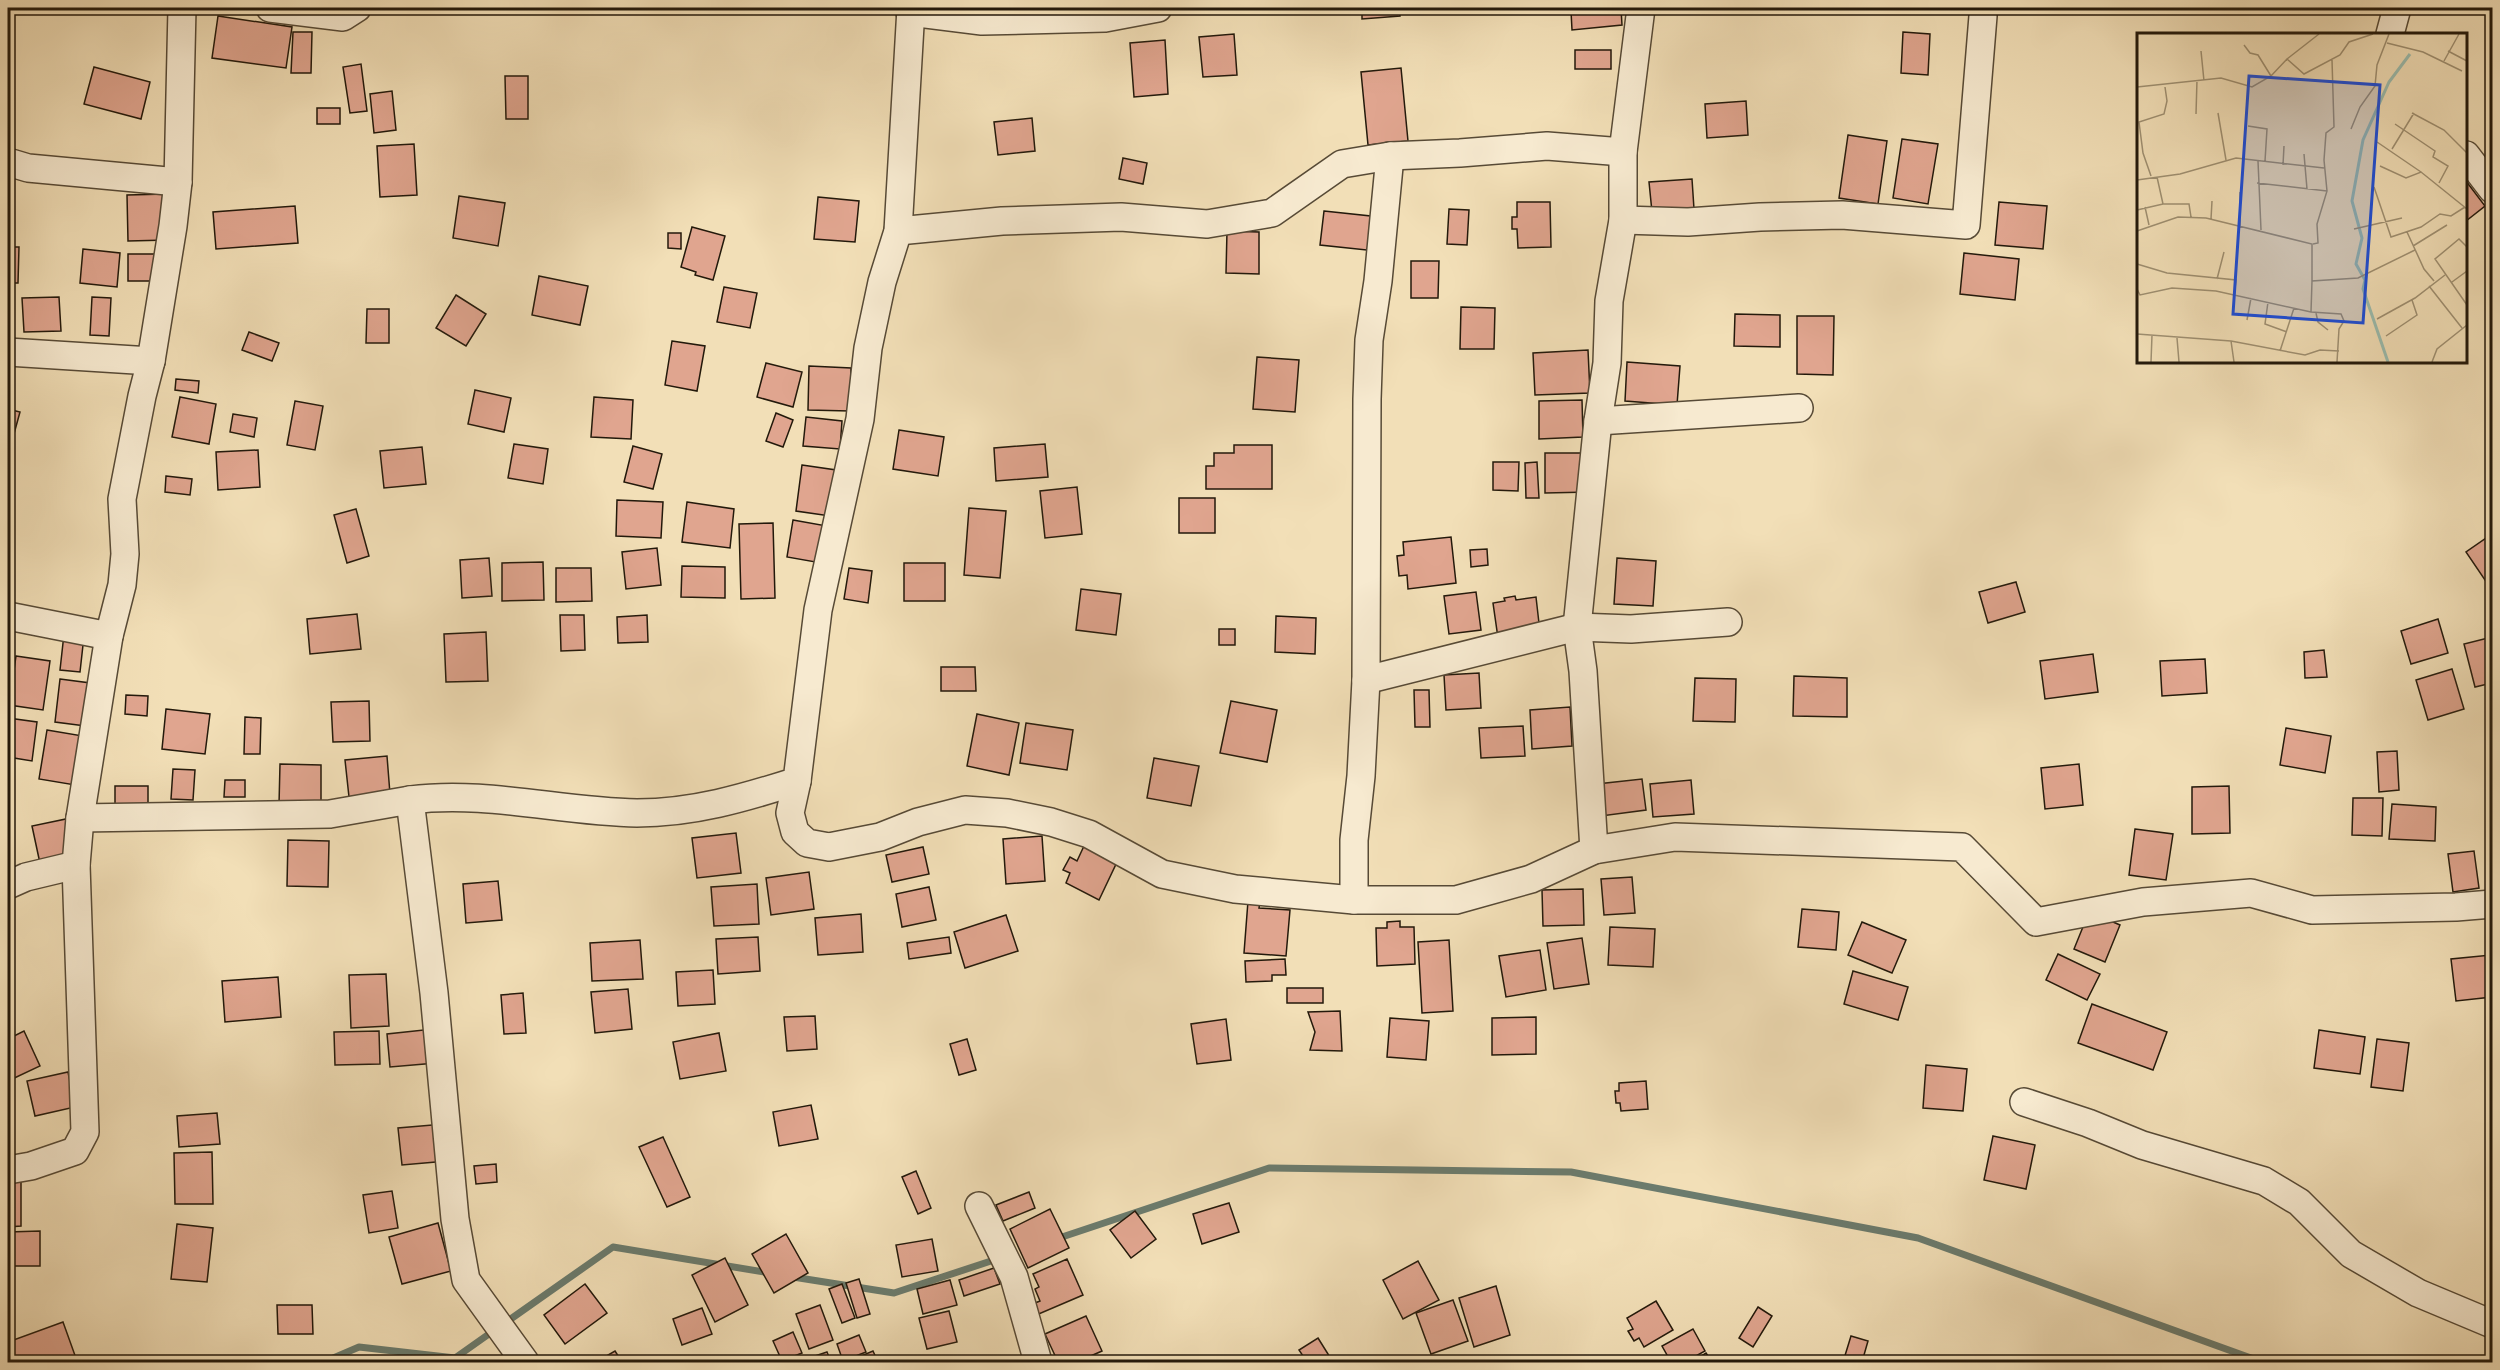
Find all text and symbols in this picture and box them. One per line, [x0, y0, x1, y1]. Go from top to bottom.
inset map [2137, 33, 2467, 363]

